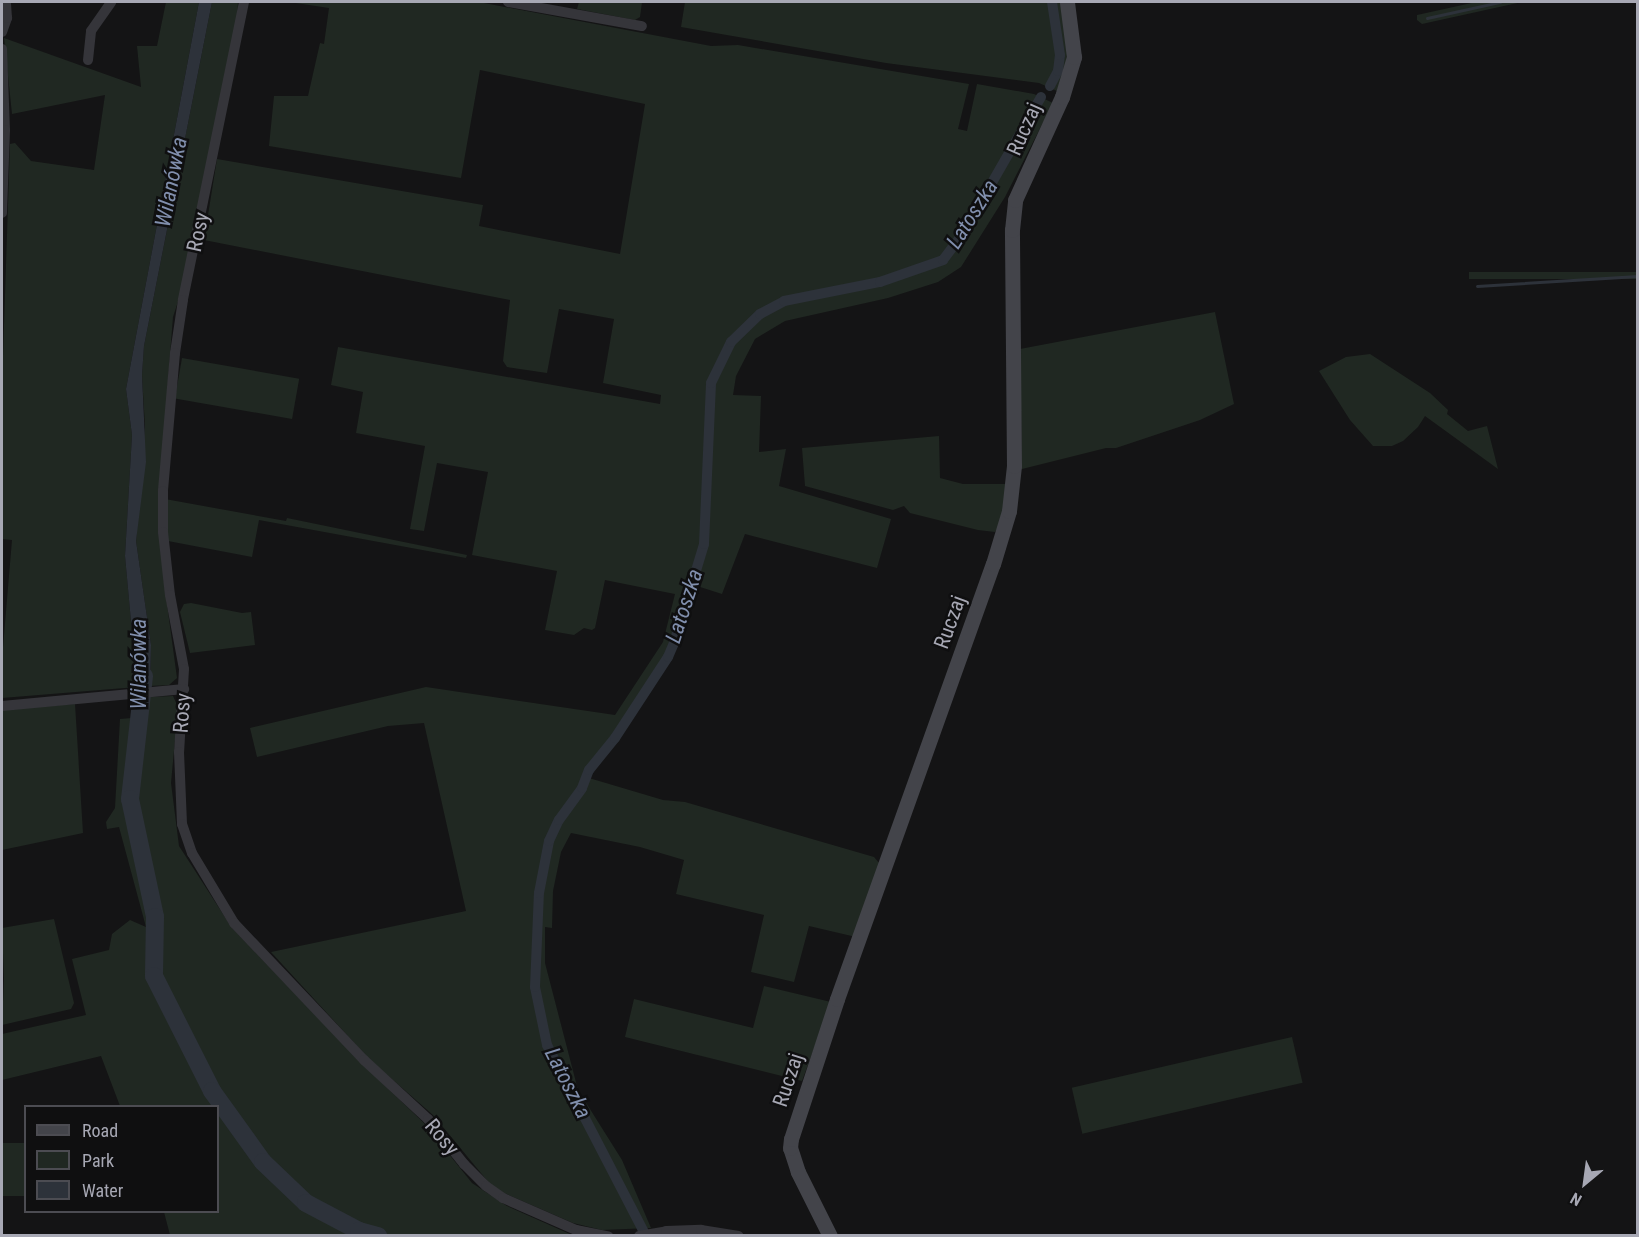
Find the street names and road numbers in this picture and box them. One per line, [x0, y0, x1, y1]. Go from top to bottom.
street label: Ruczaj [1001, 99, 1047, 159]
street label: Rosy [182, 210, 214, 254]
street label: Ruczaj [929, 592, 971, 652]
street label: Rosy [168, 692, 196, 734]
street label: Ruczaj [768, 1050, 808, 1110]
street label: Rosy [419, 1114, 465, 1160]

